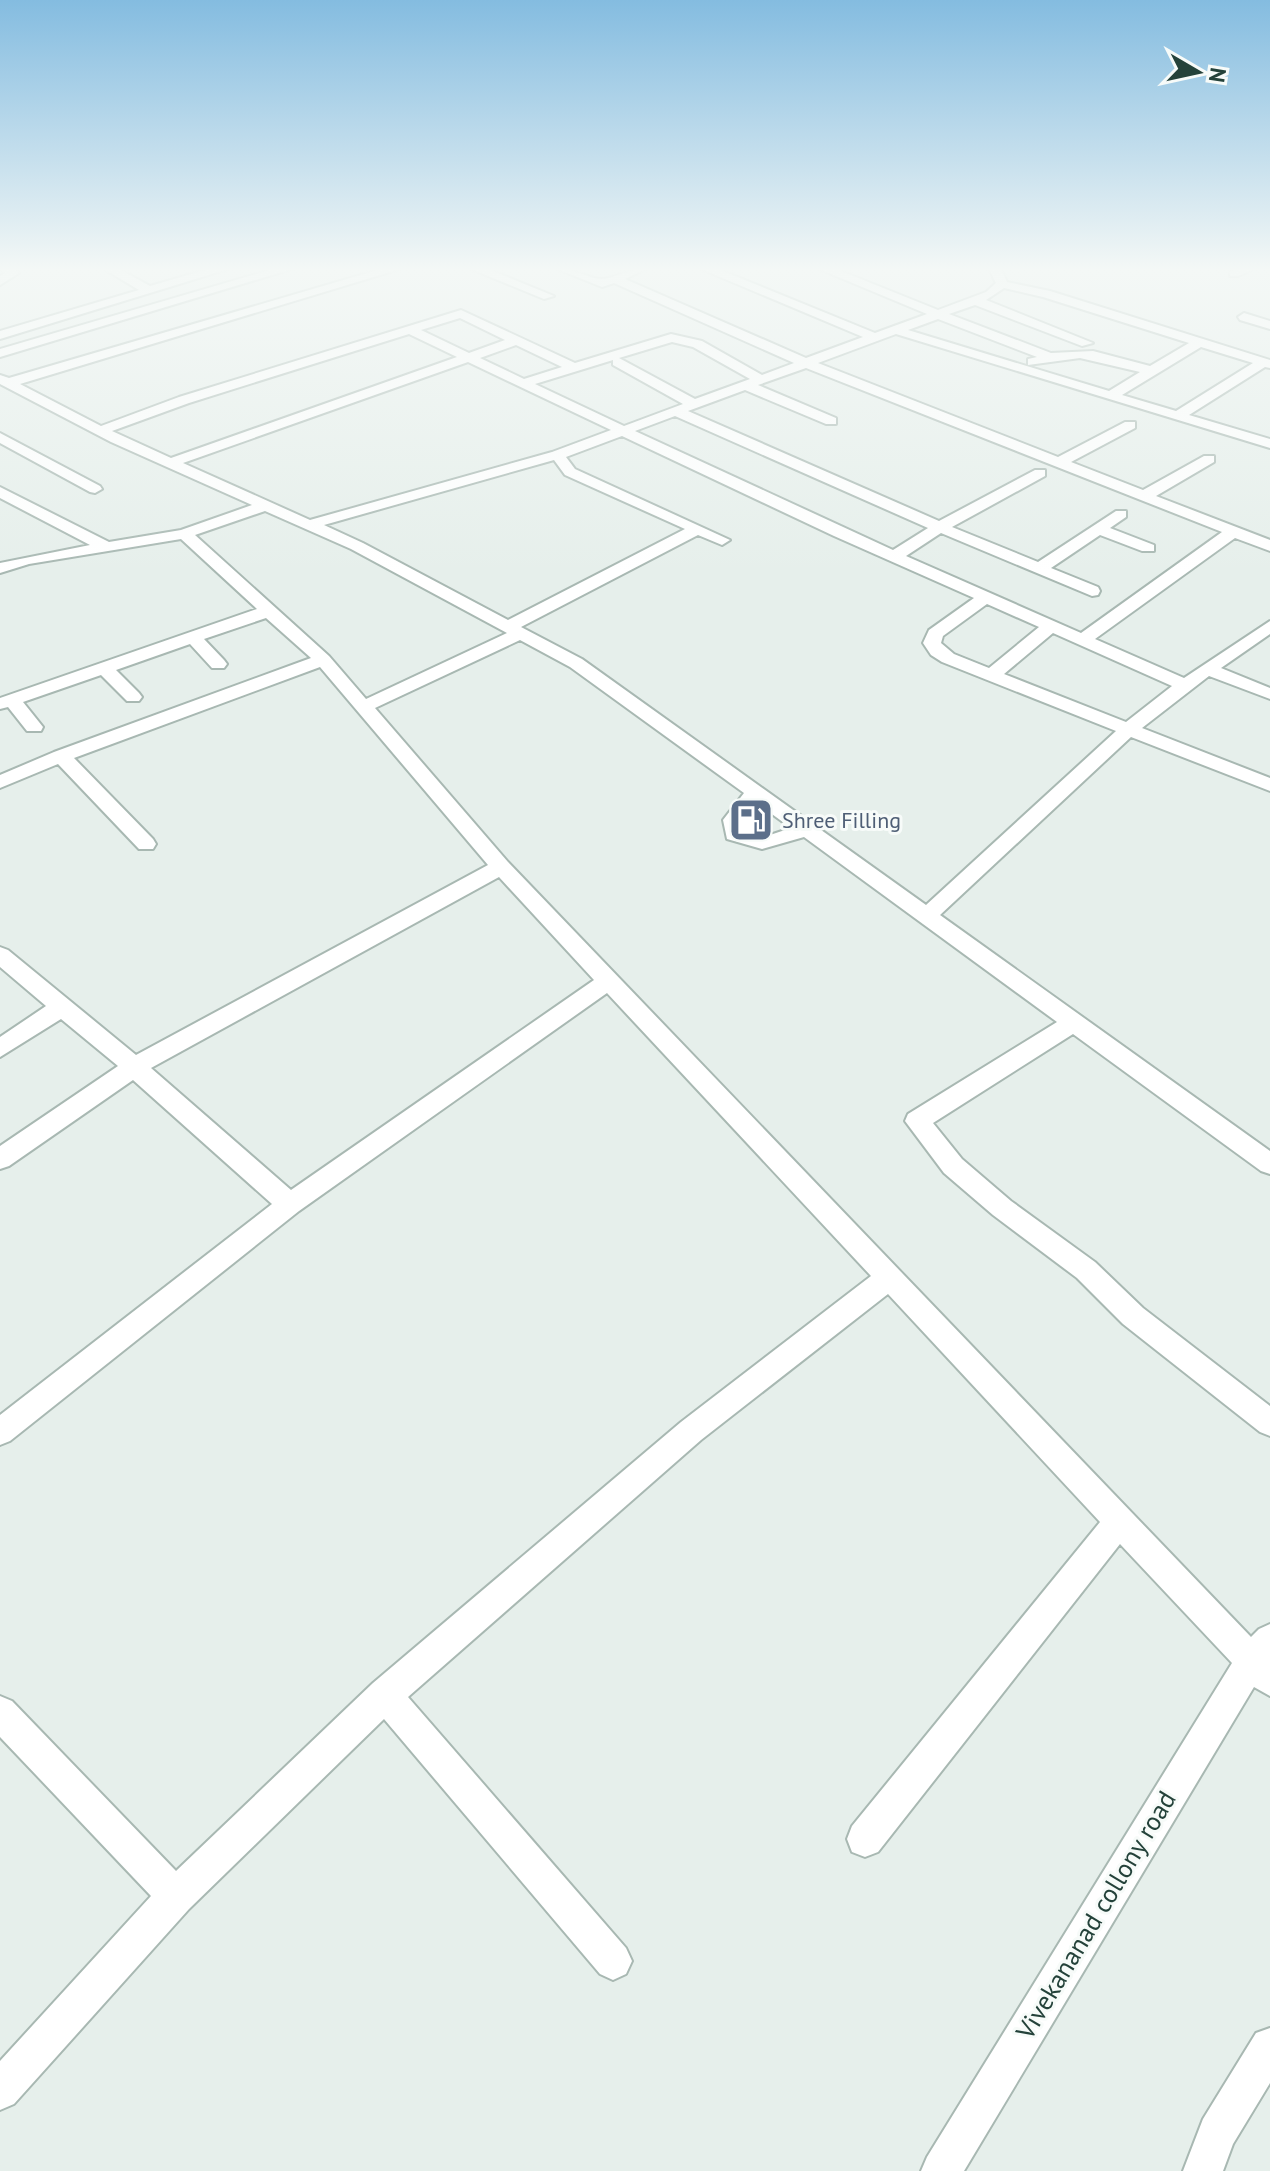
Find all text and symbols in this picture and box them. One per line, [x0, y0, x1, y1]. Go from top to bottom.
north arrow [1158, 32, 1238, 112]
text: N [1203, 66, 1233, 84]
fuel station icon: Shree Filling [727, 796, 775, 844]
place label: Shree Filling [782, 806, 901, 834]
street label: Vivekananad collony road [1008, 1785, 1183, 2046]

